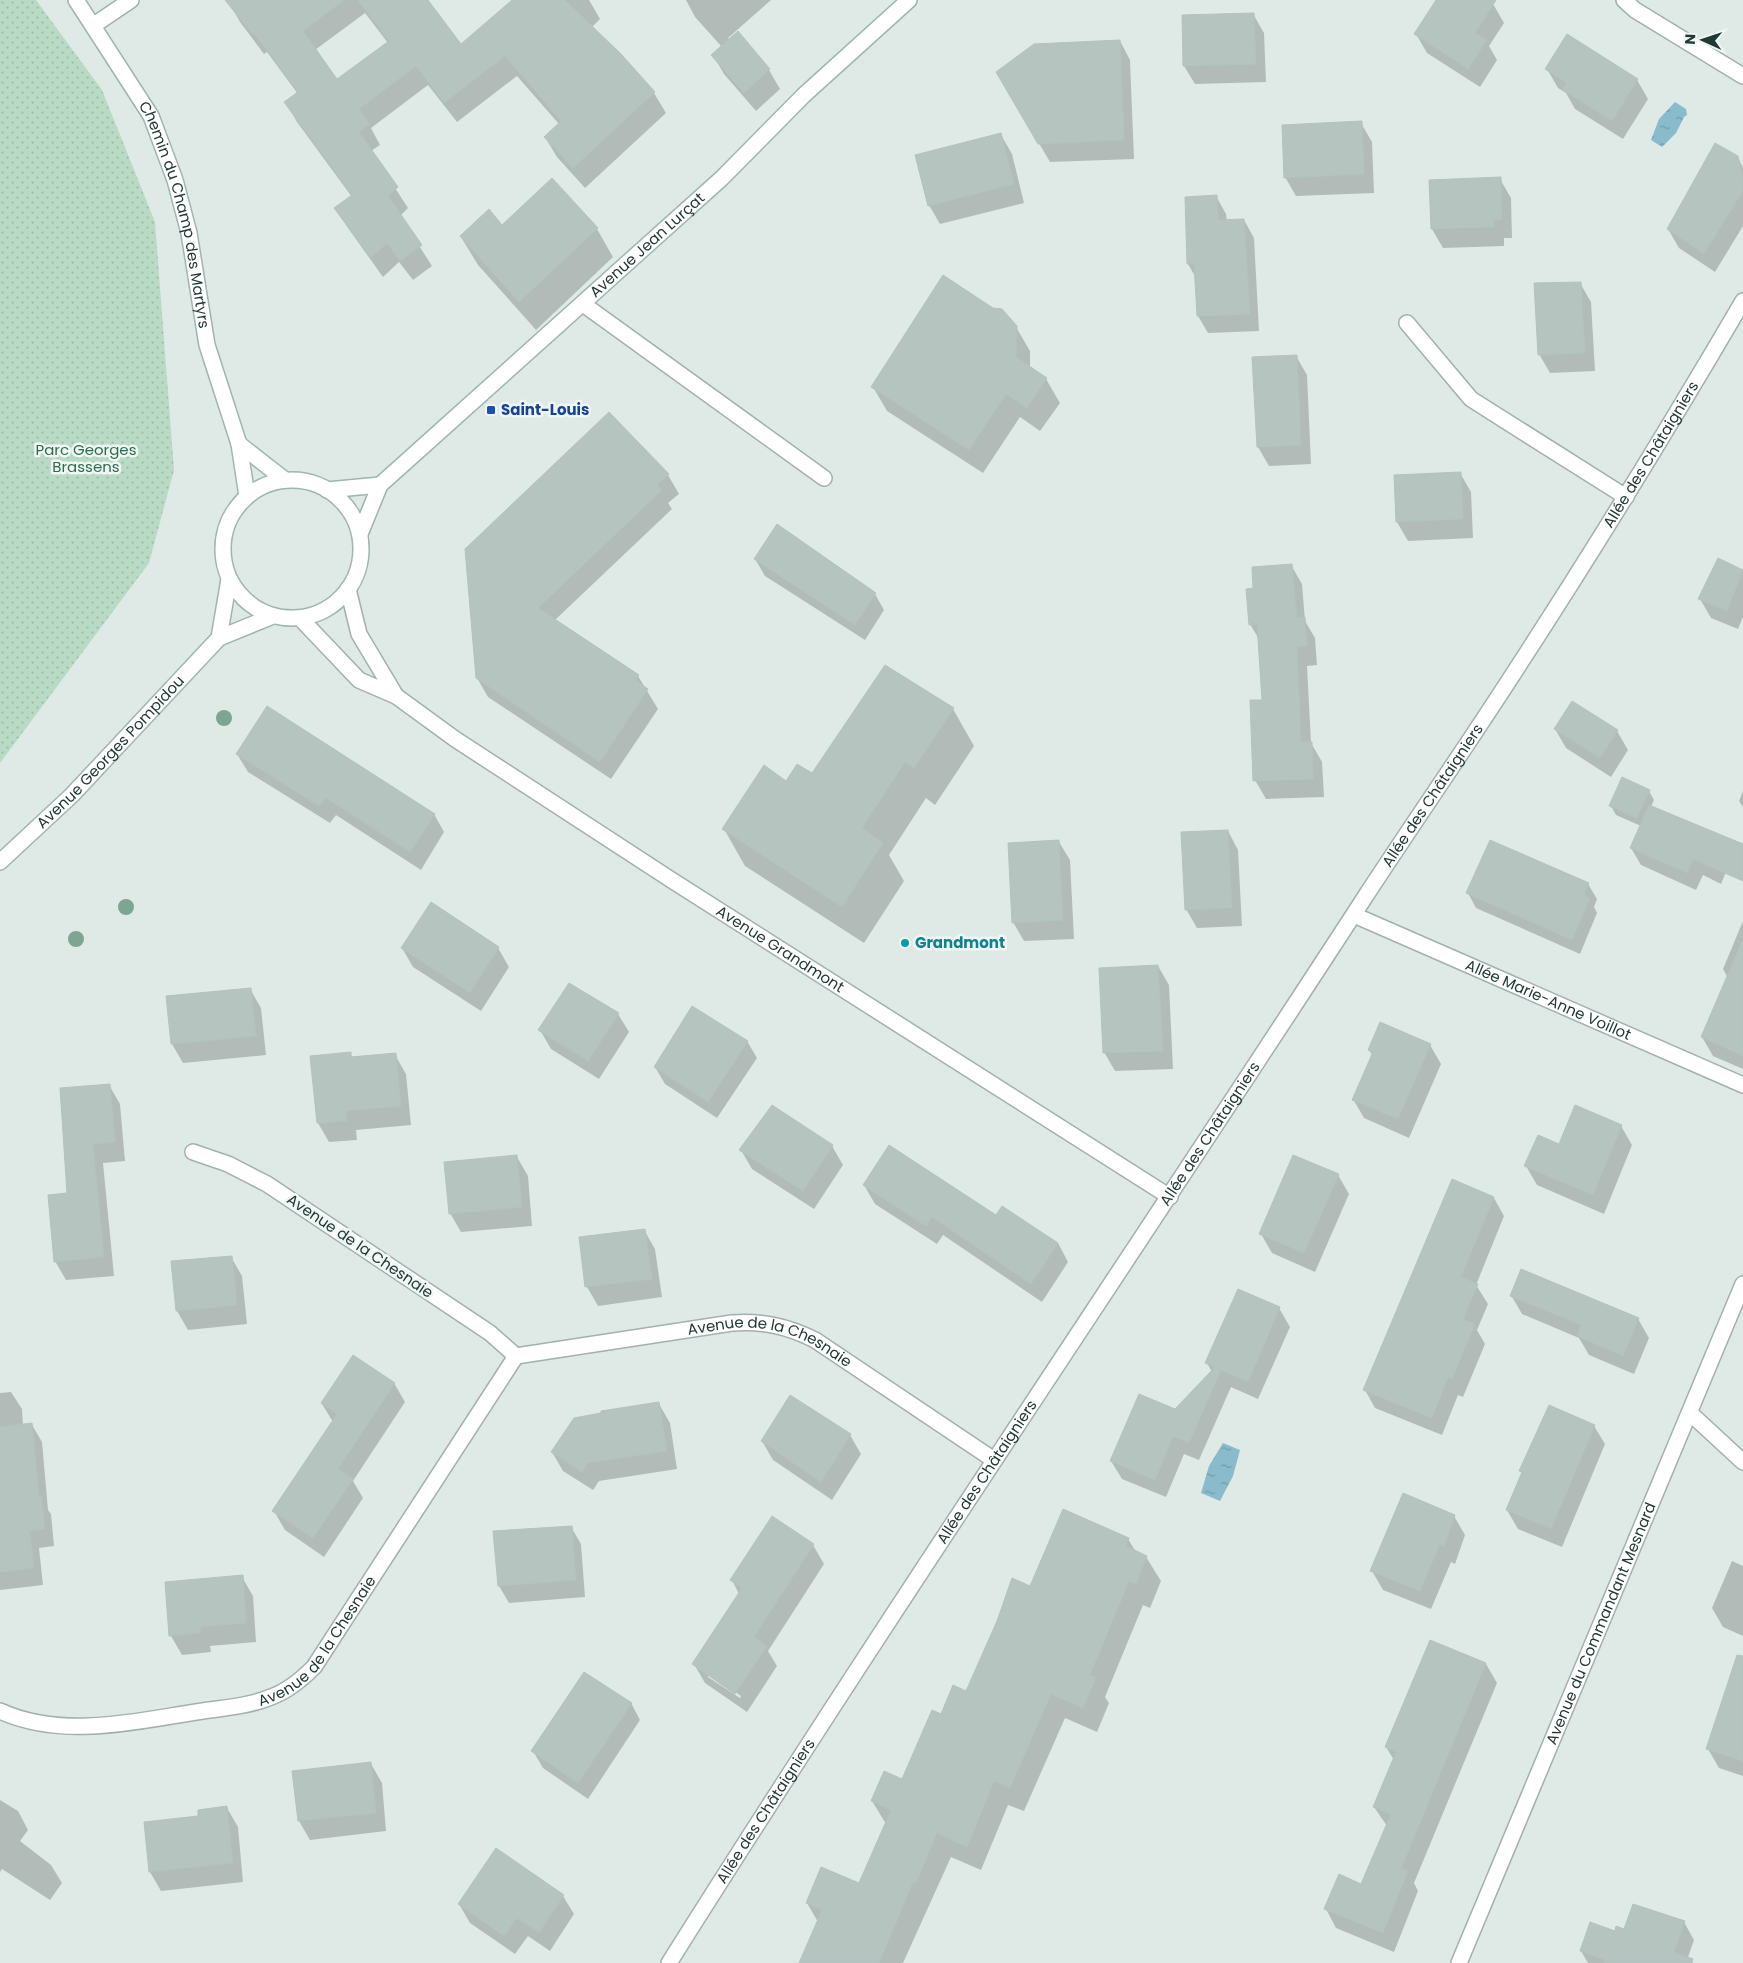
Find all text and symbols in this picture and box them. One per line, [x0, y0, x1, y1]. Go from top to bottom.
north arrow [1678, 15, 1728, 65]
text: N [1680, 34, 1700, 45]
street label: Chemin du Champ des Martyrs [134, 97, 215, 330]
street label: Avenue Jean Lurçat [585, 188, 709, 302]
street label: Allée des Châtaigniers [1598, 377, 1703, 532]
place label: Saint-Louis [501, 399, 589, 420]
marker: Saint-Louis [485, 404, 497, 416]
park label: Parc Georges Brassens [36, 439, 137, 477]
street label: Avenue Georges Pompidou [32, 671, 189, 833]
street label: Allée des Châtaigniers [1377, 719, 1488, 871]
street label: Avenue Grandmont [712, 900, 848, 997]
place label: Grandmont [915, 932, 1005, 953]
marker: Grandmont [899, 937, 911, 949]
street label: Allée Marie-Anne Voillot [1462, 954, 1635, 1045]
street label: Allée des Châtaigniers [1154, 1057, 1265, 1210]
street label: Avenue de la Chesnaie [283, 1189, 438, 1303]
street label: Avenue de la Chesnaie [686, 1312, 856, 1372]
street label: Allée des Châtaigniers [931, 1395, 1042, 1548]
street label: Avenue du Commandant Mesnard [1540, 1499, 1661, 1748]
street label: Avenue de la Chesnaie [255, 1571, 381, 1711]
street label: Allée des Châtaigniers [711, 1734, 820, 1887]

